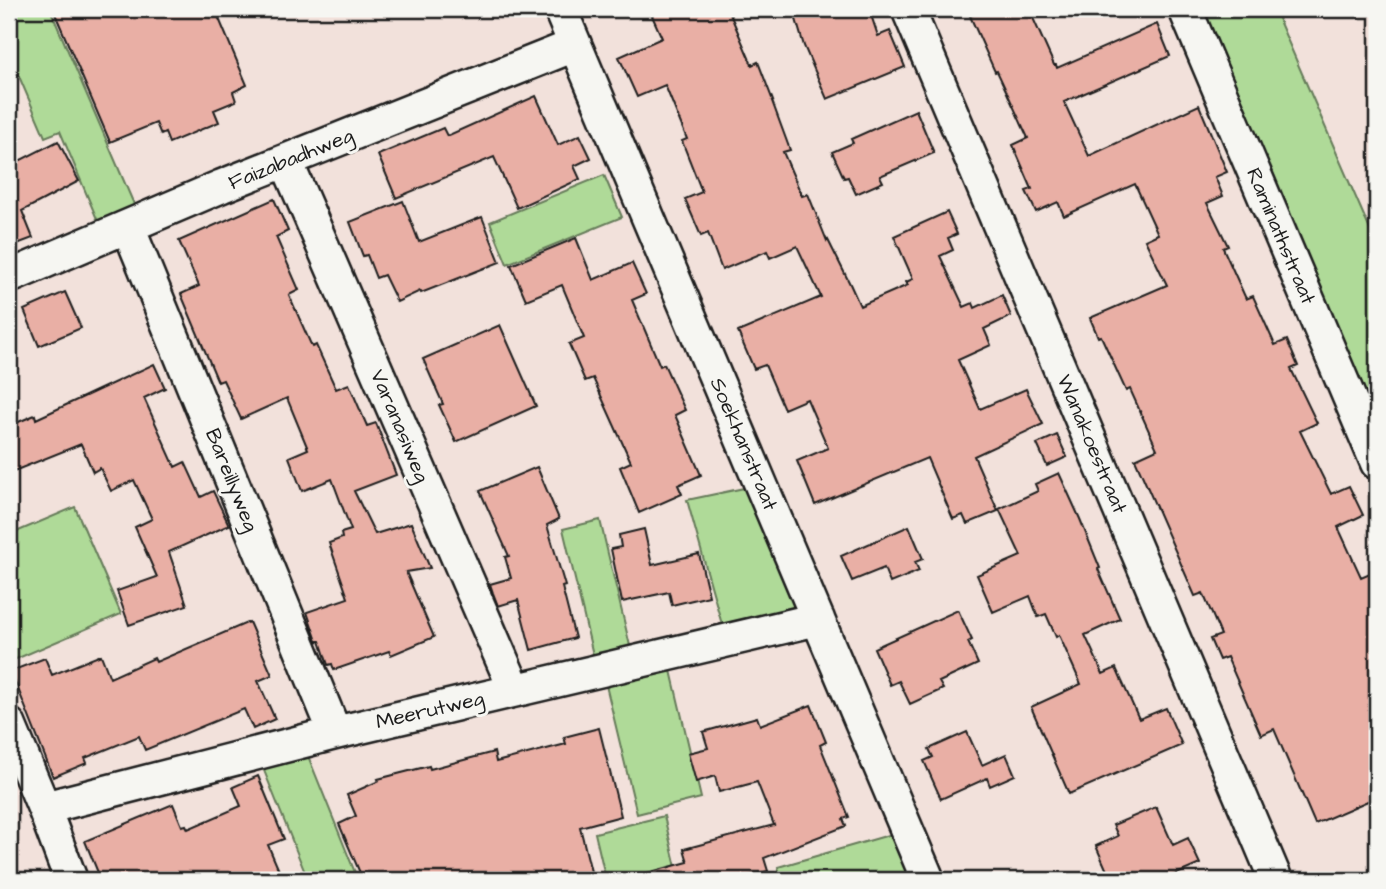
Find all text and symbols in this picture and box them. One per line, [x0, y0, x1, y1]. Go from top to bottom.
street label: Faizabadhweg [224, 121, 359, 199]
street label: Raminathstraat [1239, 163, 1323, 309]
street label: Varanasiweg [361, 365, 437, 488]
street label: Wanakoestraat [1050, 370, 1134, 518]
street label: Soekhanstraat [703, 373, 785, 515]
street label: Bareillyweg [196, 424, 266, 537]
street label: Meerutweg [373, 683, 487, 738]

